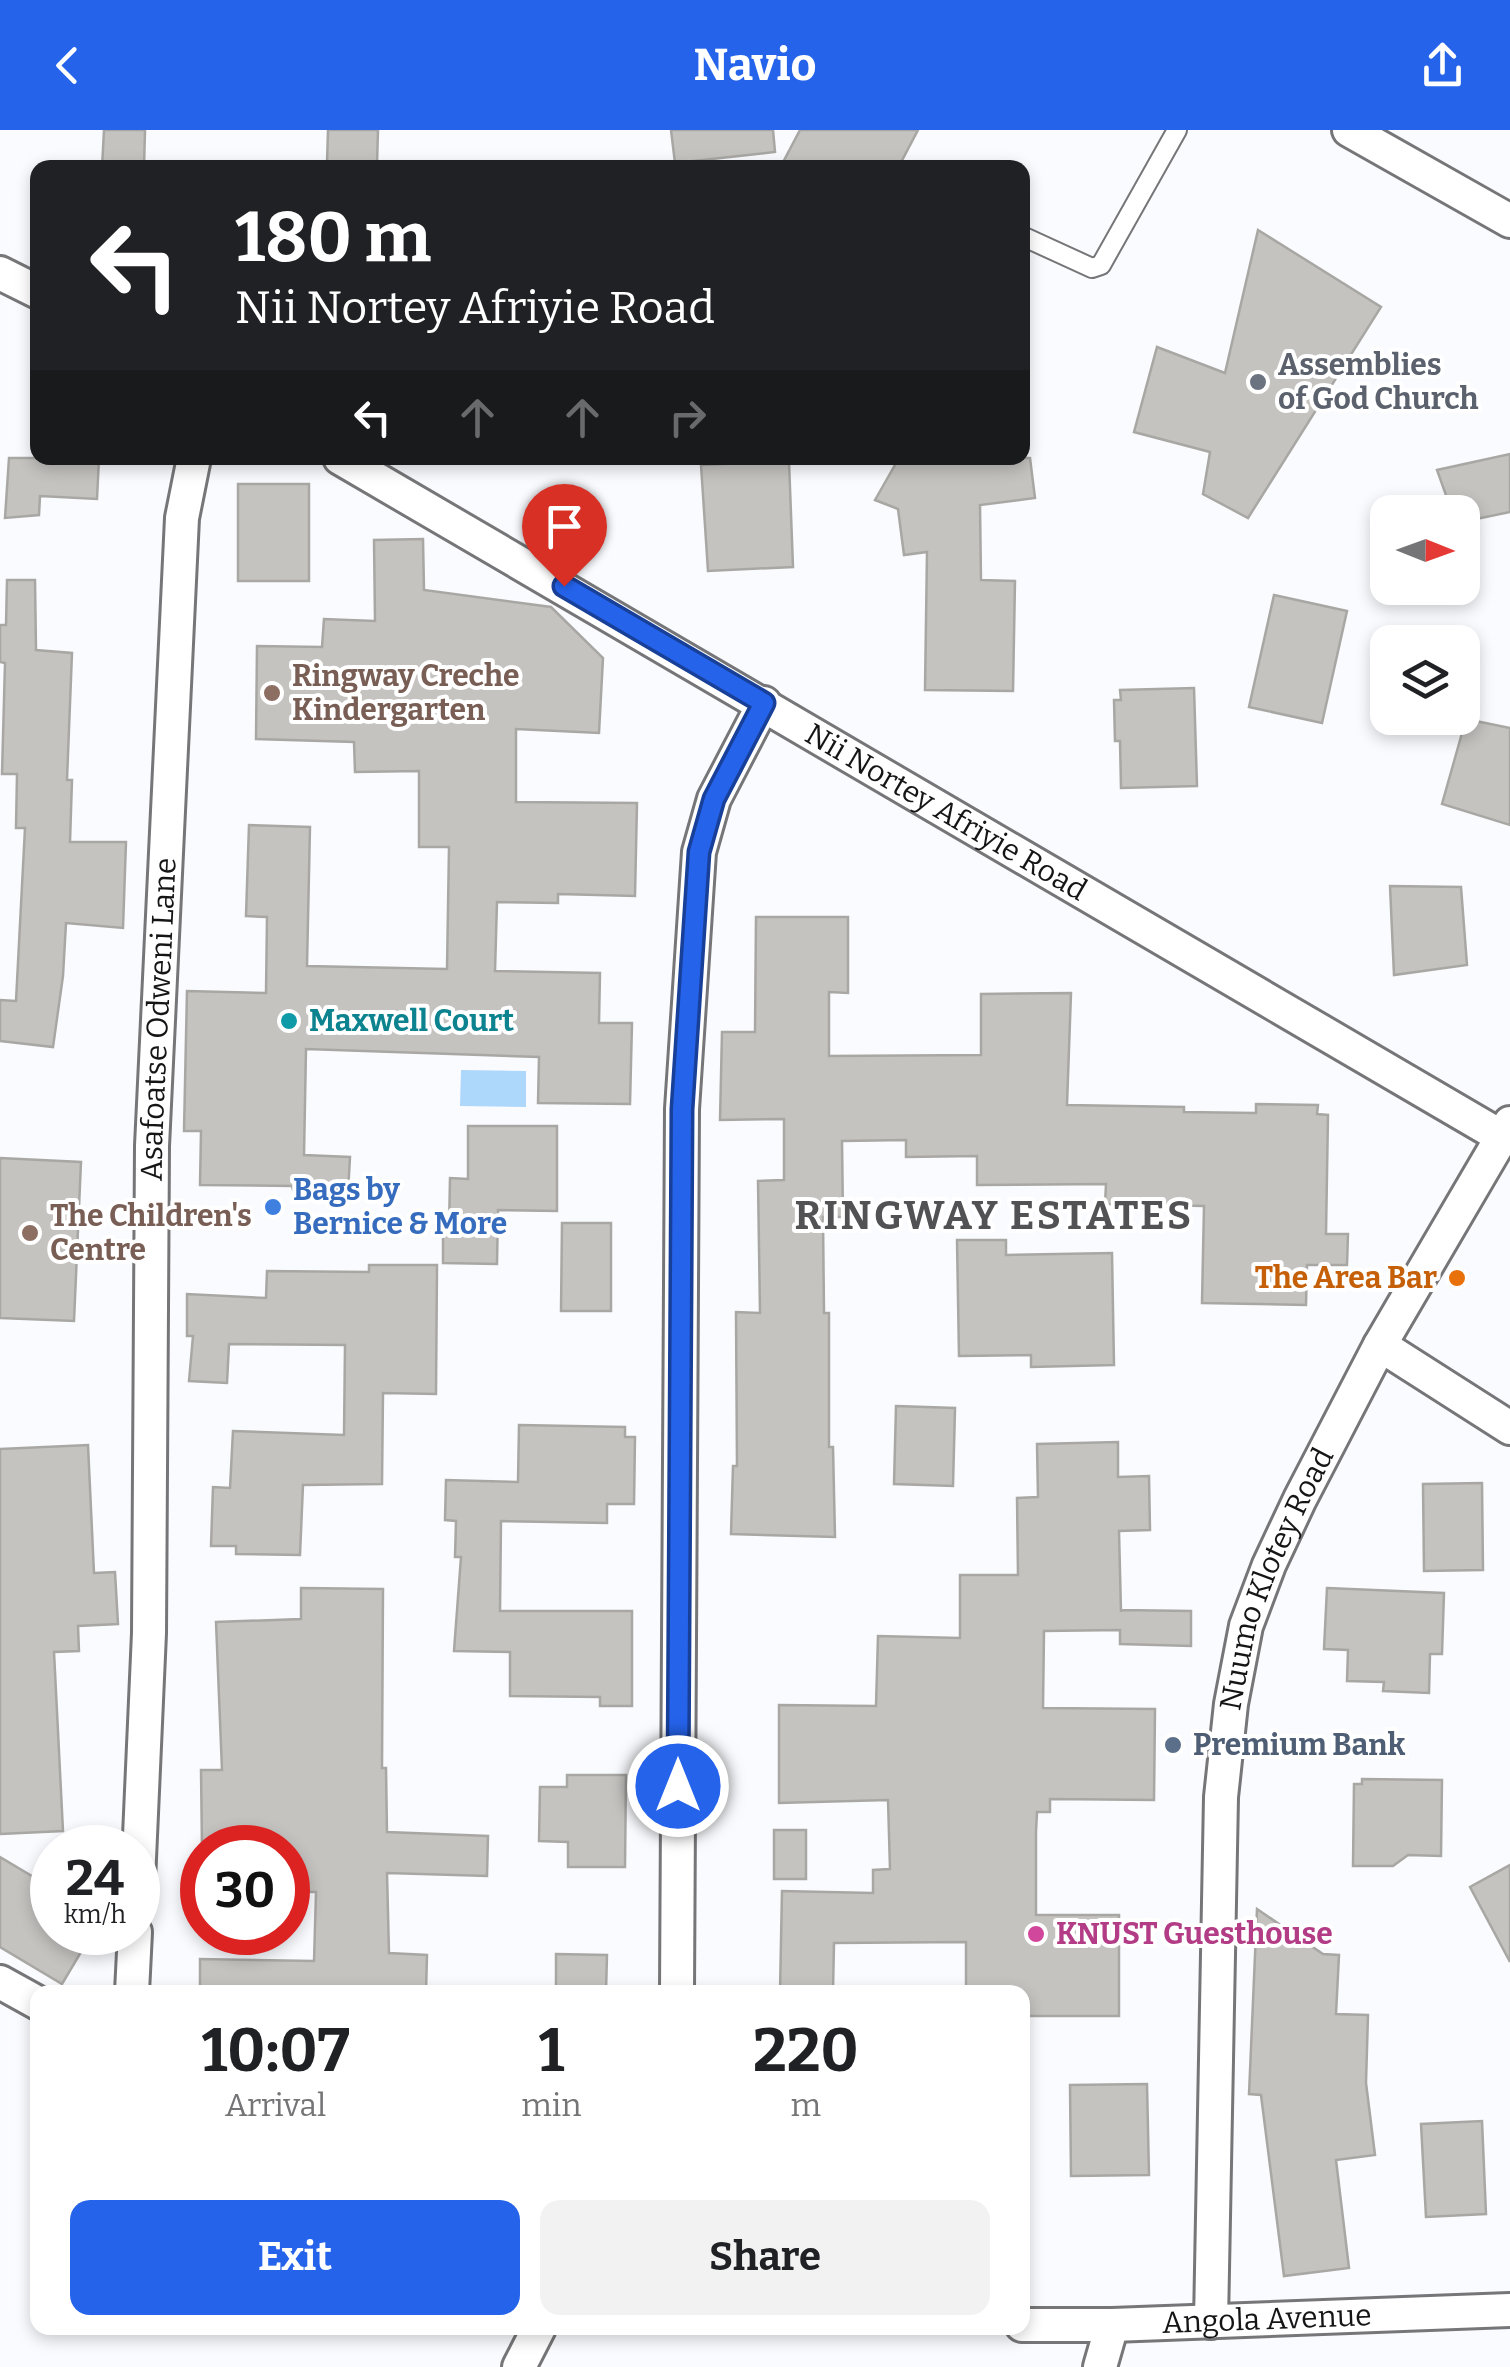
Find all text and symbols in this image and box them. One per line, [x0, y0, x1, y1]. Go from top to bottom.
icon: back [40, 38, 95, 93]
text: Navio [694, 38, 816, 92]
icon: share [1415, 38, 1470, 93]
text: 180 m [235, 196, 431, 280]
icon: left [70, 200, 200, 330]
text: Nii Nortey Afriyie Road [235, 281, 715, 335]
place label: Assemblies of God Church [1278, 347, 1479, 417]
marker: Assemblies of God Church [1247, 371, 1269, 393]
icon: left [345, 390, 400, 445]
icon: ahead [450, 390, 505, 445]
icon: ahead [555, 390, 610, 445]
icon: right [660, 390, 715, 445]
pin [522, 484, 607, 587]
north arrow [1370, 495, 1480, 605]
map controls [1370, 495, 1480, 735]
icon: arrive [537, 499, 592, 554]
button: layers [1370, 625, 1480, 735]
place label: Ringway Creche Kindergarten [292, 658, 519, 728]
marker: Ringway Creche Kindergarten [261, 682, 283, 704]
street label: Nii Nortey Afriyie Road [799, 716, 1094, 909]
street label: Asafoatse Odweni Lane [134, 857, 184, 1181]
place label: Maxwell Court [309, 1003, 514, 1039]
marker: Maxwell Court [278, 1010, 300, 1032]
place label: Bags by Bernice & More [293, 1172, 507, 1242]
district label: RINGWAY ESTATES [794, 1192, 1194, 1240]
marker: Bags by Bernice & More [262, 1196, 284, 1218]
place label: The Children's Centre [50, 1198, 252, 1268]
marker: The Children's Centre [19, 1222, 41, 1244]
place label: The Area Bar [1255, 1260, 1437, 1296]
marker: The Area Bar [1446, 1267, 1468, 1289]
street label: Nuumo Klotey Road [1212, 1442, 1342, 1713]
place label: Premium Bank [1193, 1727, 1406, 1763]
position arrow [626, 1734, 730, 1838]
marker: Premium Bank [1162, 1734, 1184, 1756]
speed limit sign: 30 [180, 1825, 310, 1955]
text: 24 [66, 1848, 124, 1908]
text: km/h [64, 1900, 126, 1930]
place label: KNUST Guesthouse [1056, 1916, 1333, 1952]
marker: KNUST Guesthouse [1025, 1923, 1047, 1945]
text: 10:07 [201, 2015, 350, 2087]
text: 1 [538, 2015, 564, 2087]
text: 220 [753, 2015, 859, 2087]
text: Arrival [225, 2086, 326, 2124]
text: min [521, 2086, 582, 2124]
text: m [790, 2086, 821, 2124]
button: Exit [70, 2200, 520, 2315]
button: Share [540, 2200, 990, 2315]
street label: Angola Avenue [1162, 2297, 1372, 2341]

